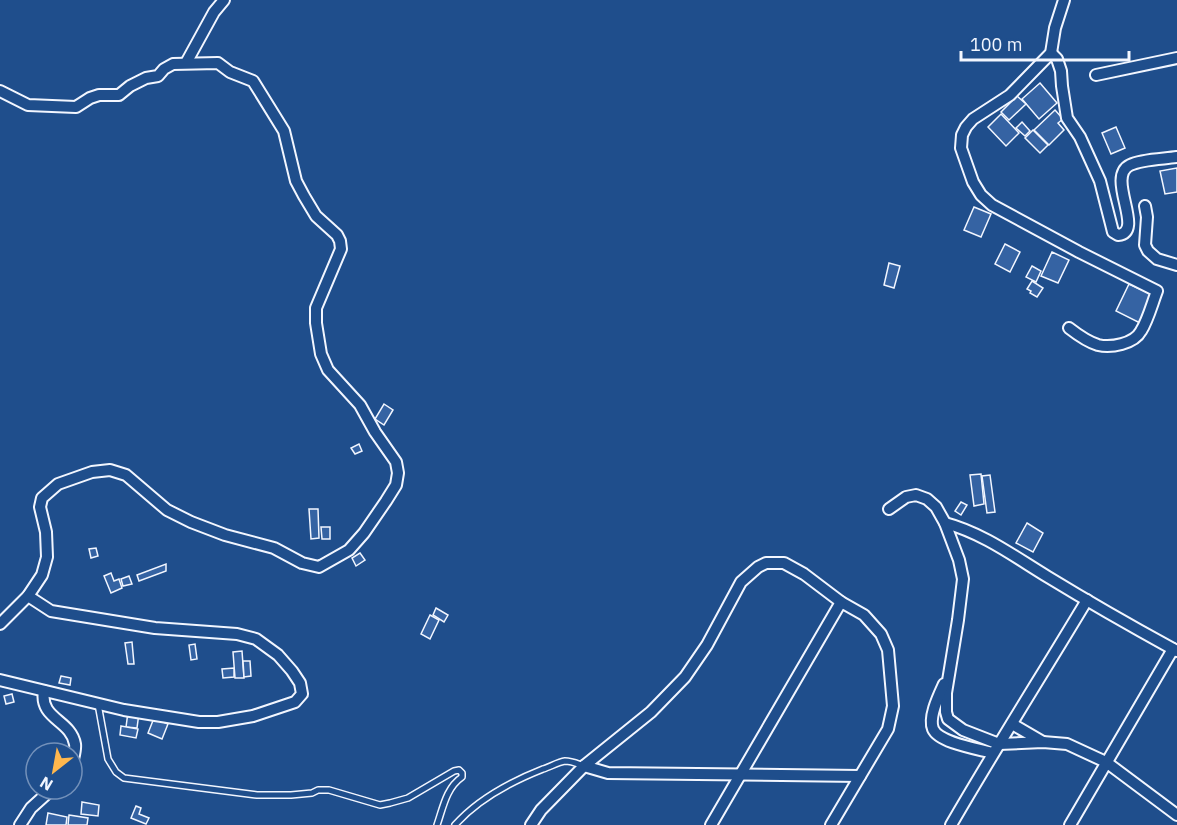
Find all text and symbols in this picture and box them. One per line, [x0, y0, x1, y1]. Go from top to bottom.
scale bar [961, 24, 1129, 62]
text: 100 m [970, 33, 1022, 56]
north arrow [24, 741, 84, 801]
text: N [36, 772, 56, 795]

